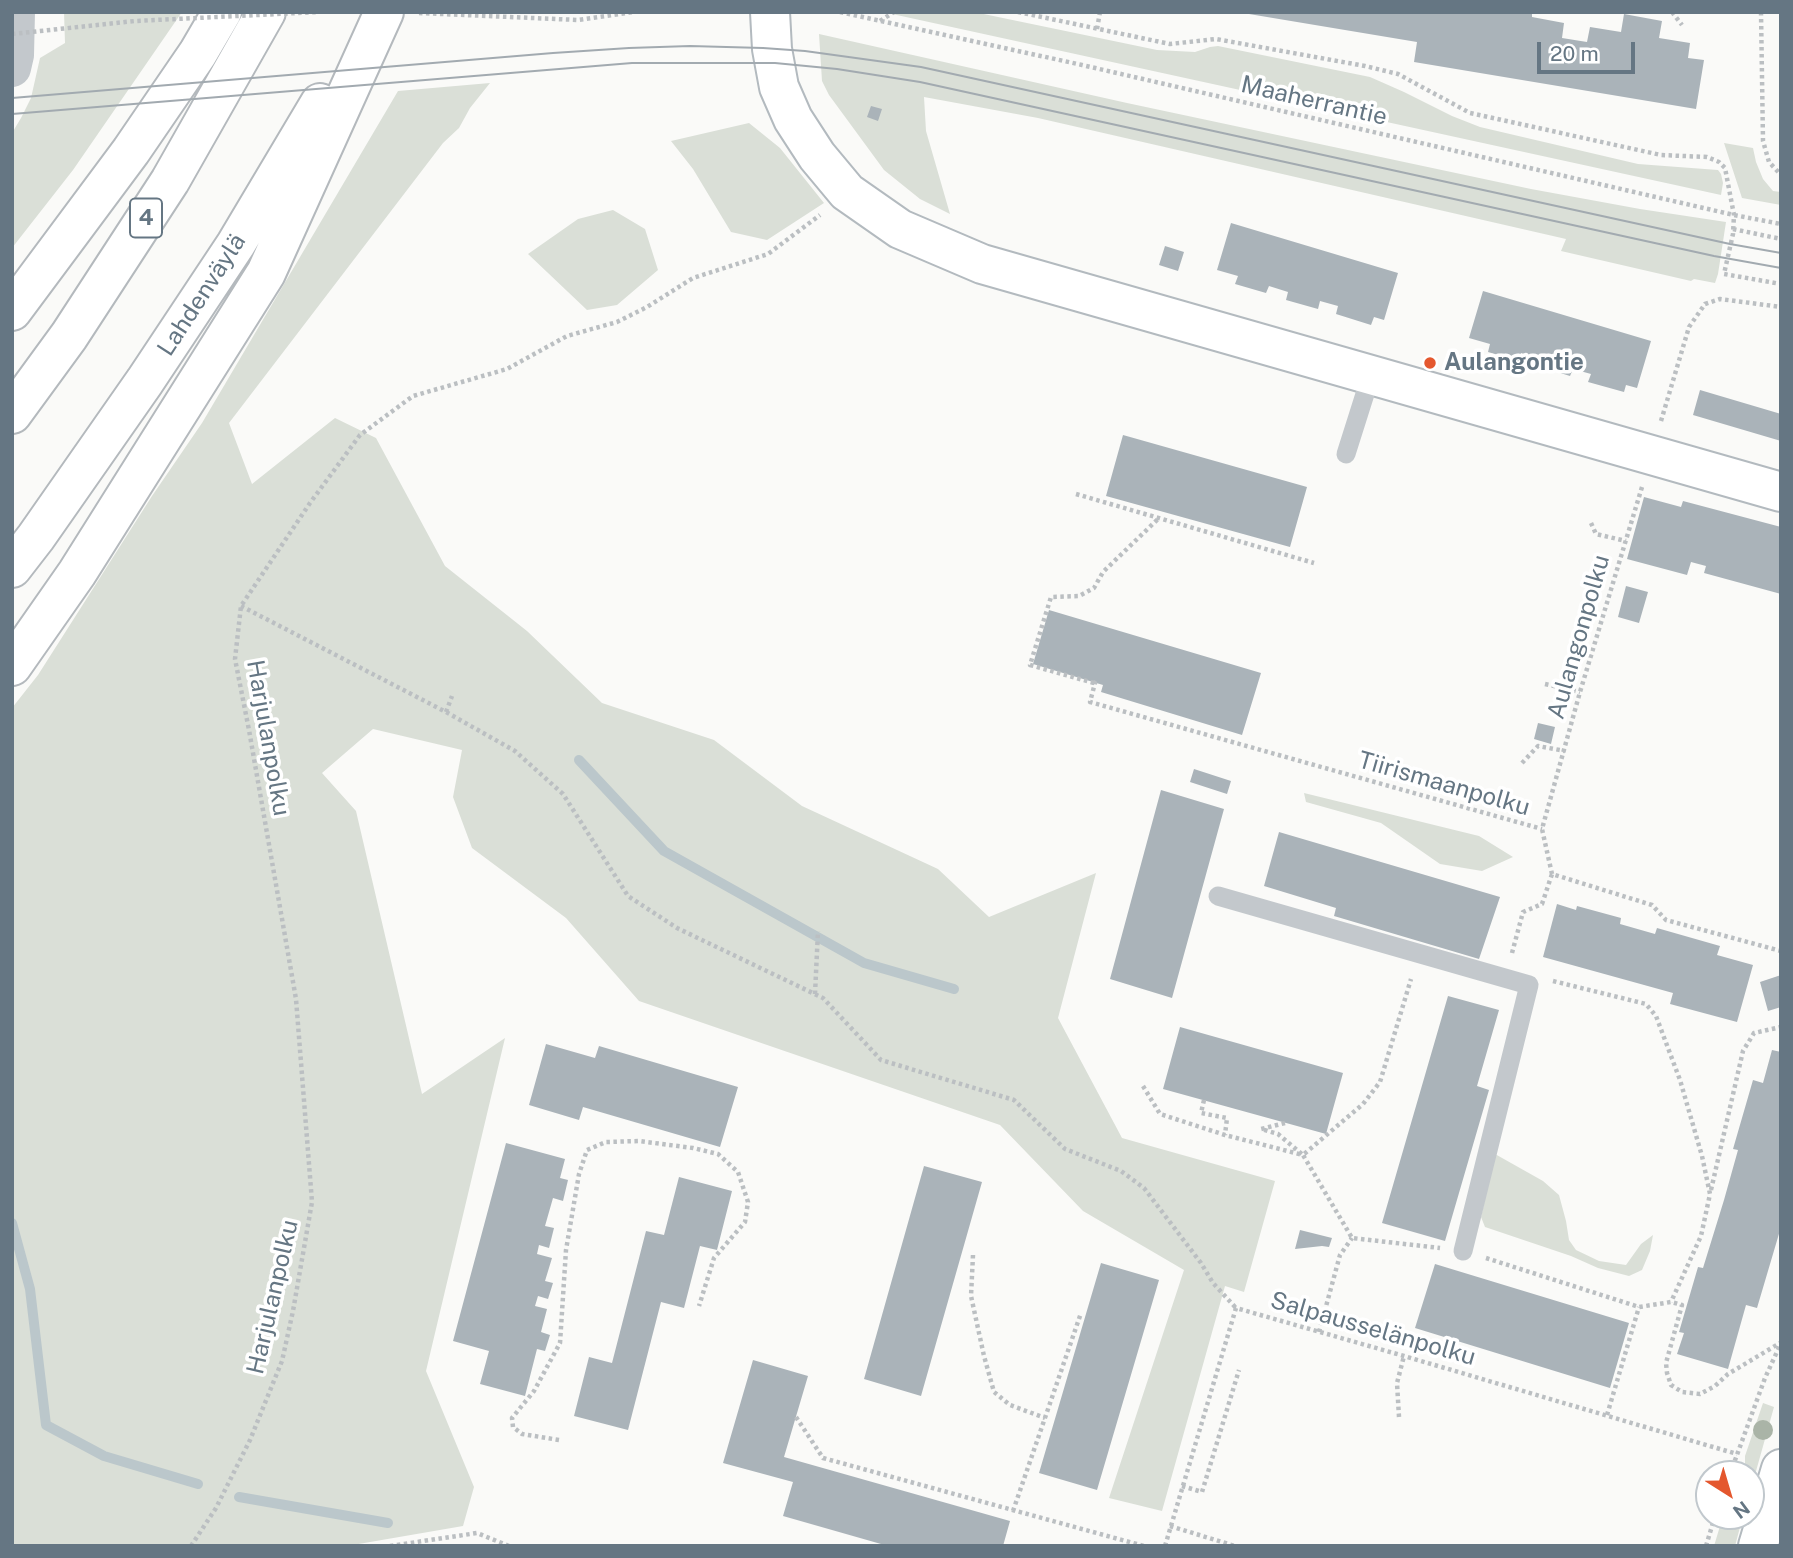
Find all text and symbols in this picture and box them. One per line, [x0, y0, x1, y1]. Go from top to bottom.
scale bar [1541, 28, 1639, 72]
text: 20 m [1550, 41, 1599, 66]
street label: Maaherrantie [1238, 70, 1390, 132]
road number: 4 [130, 198, 162, 238]
street label: Lahdenväylä [152, 228, 252, 362]
place label: Aulangontie [1444, 349, 1584, 377]
marker: Aulangontie [1422, 355, 1438, 371]
street label: Aulangonpolku [1542, 552, 1616, 722]
street label: Harjulanpolku [240, 658, 296, 818]
street label: Tiirismaanpolku [1355, 746, 1533, 822]
street label: Harjulanpolku [241, 1217, 305, 1377]
street label: Salpausselänpolku [1267, 1286, 1479, 1372]
north arrow [1695, 1460, 1765, 1530]
text: N [1729, 1497, 1754, 1523]

